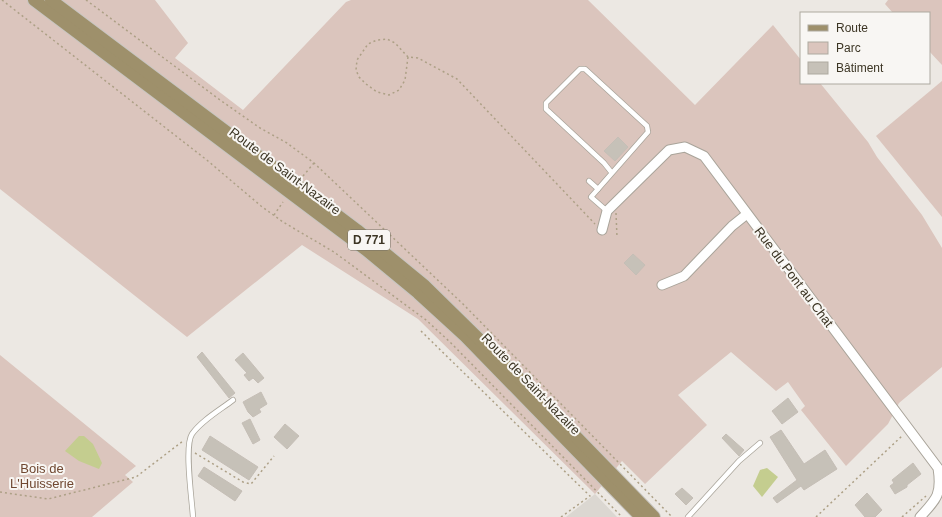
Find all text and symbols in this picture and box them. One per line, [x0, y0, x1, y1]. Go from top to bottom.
legend [800, 12, 930, 84]
text: Route [836, 21, 868, 35]
text: Parc [836, 41, 861, 55]
text: Bâtiment [836, 61, 884, 75]
street label: Route de Saint-Nazaire [227, 124, 343, 218]
street label: Rue du Pont au Chat [751, 224, 837, 330]
road number: D 771 [348, 230, 390, 250]
street label: Route de Saint-Nazaire [479, 330, 583, 438]
park label: Bois de L'Huisserie [10, 461, 74, 491]

